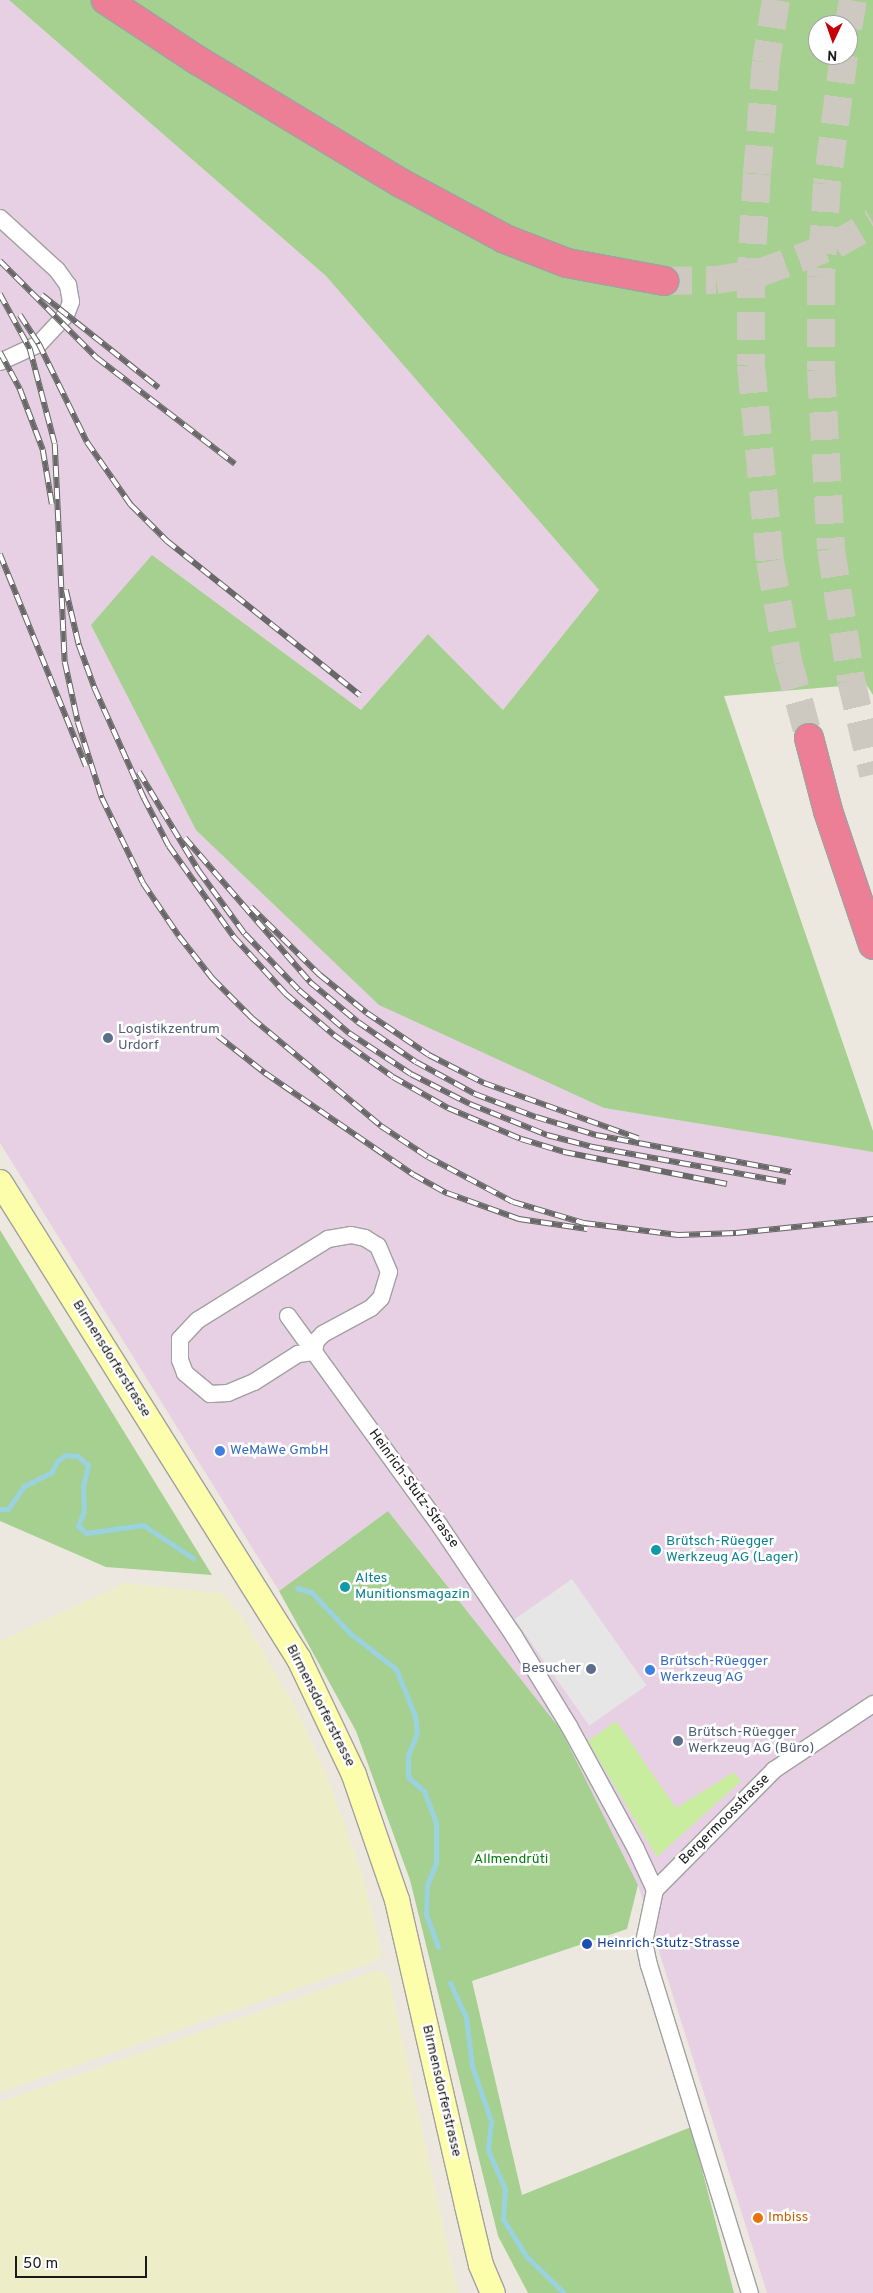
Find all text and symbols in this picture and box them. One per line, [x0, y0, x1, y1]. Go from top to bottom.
north arrow [808, 15, 858, 65]
text: N [827, 46, 838, 63]
place label: Logistikzentrum Urdorf [118, 1022, 220, 1054]
marker: Logistikzentrum Urdorf [102, 1032, 114, 1044]
street label: Birmensdorferstrasse [68, 1297, 154, 1421]
street label: Heinrich-Stutz-Strasse [364, 1426, 462, 1552]
place label: WeMaWe GmbH [230, 1443, 329, 1459]
marker: WeMaWe GmbH [214, 1445, 226, 1457]
place label: Brütsch-Rüegger Werkzeug AG (Lager) [666, 1534, 799, 1566]
marker: Brütsch-Rüegger Werkzeug AG (Lager) [650, 1544, 662, 1556]
place label: Altes Munitionsmagazin [355, 1571, 470, 1604]
marker: Altes Munitionsmagazin [339, 1581, 351, 1593]
street label: Birmensdorferstrasse [282, 1642, 358, 1770]
place label: Brütsch-Rüegger Werkzeug AG [660, 1654, 768, 1686]
place label: Besucher [522, 1661, 581, 1677]
marker: Besucher [585, 1663, 597, 1675]
marker: Brütsch-Rüegger Werkzeug AG [644, 1664, 656, 1676]
place label: Brütsch-Rüegger Werkzeug AG (Büro) [688, 1725, 815, 1758]
marker: Brütsch-Rüegger Werkzeug AG (Büro) [672, 1735, 684, 1747]
street label: Bergermoosstrasse [676, 1771, 774, 1869]
park label: Allmendrüti [474, 1852, 548, 1868]
place label: Heinrich-Stutz-Strasse [597, 1936, 740, 1952]
marker: Heinrich-Stutz-Strasse [581, 1938, 593, 1950]
street label: Birmensdorferstrasse [418, 2023, 464, 2159]
place label: Imbiss [768, 2210, 808, 2226]
marker: Imbiss [752, 2212, 764, 2224]
scale bar [18, 2246, 150, 2278]
text: 50 m [23, 2255, 58, 2274]

